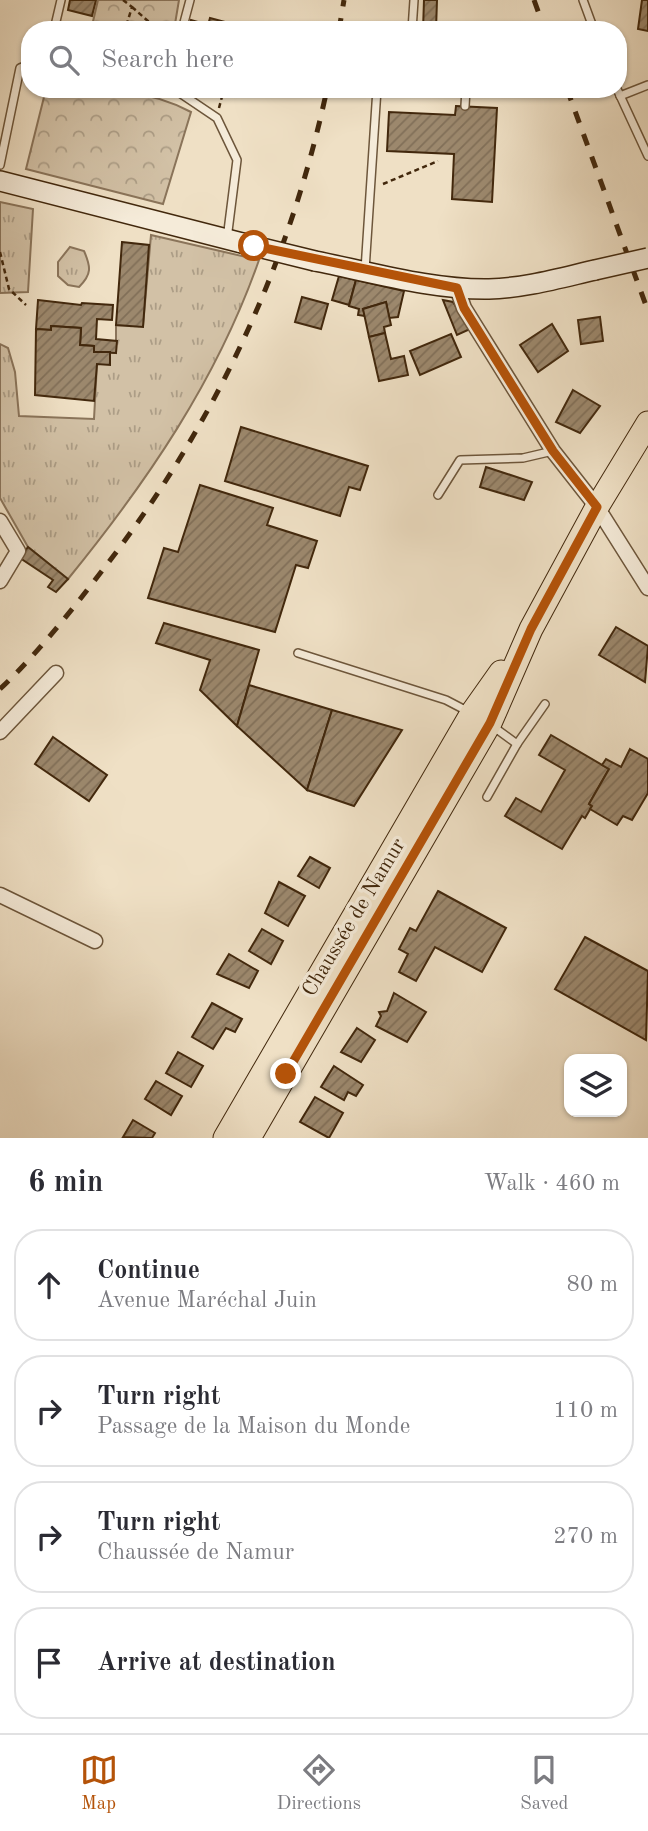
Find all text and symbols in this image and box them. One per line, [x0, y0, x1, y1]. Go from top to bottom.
search box [21, 21, 627, 98]
icon: search [45, 41, 83, 79]
text: Search here [101, 47, 234, 73]
route start [238, 230, 269, 261]
street label: Chaussée de Namur [299, 835, 410, 1000]
map controls [564, 1054, 627, 1117]
button: layers [564, 1054, 627, 1117]
route end [270, 1058, 301, 1089]
text: 6 min [28, 1168, 103, 1198]
text: Walk · 460 m [484, 1172, 620, 1195]
text: Continue [97, 1258, 200, 1284]
icon: ahead [30, 1266, 68, 1304]
text: 80 m [567, 1273, 618, 1296]
text: Avenue Maréchal Juin [97, 1289, 317, 1312]
text: Turn right [97, 1384, 220, 1410]
icon: right [30, 1392, 68, 1430]
text: 110 m [553, 1399, 618, 1422]
text: Passage de la Maison du Monde [97, 1415, 410, 1438]
text: Turn right [97, 1510, 220, 1536]
icon: right [30, 1518, 68, 1556]
text: 270 m [553, 1525, 618, 1548]
text: Chaussée de Namur [97, 1541, 294, 1564]
icon: arrive [30, 1644, 68, 1682]
text: Arrive at destination [97, 1650, 336, 1676]
tab: Map [80, 1751, 118, 1816]
tab: Directions [277, 1751, 361, 1816]
tab: Saved [520, 1751, 568, 1816]

